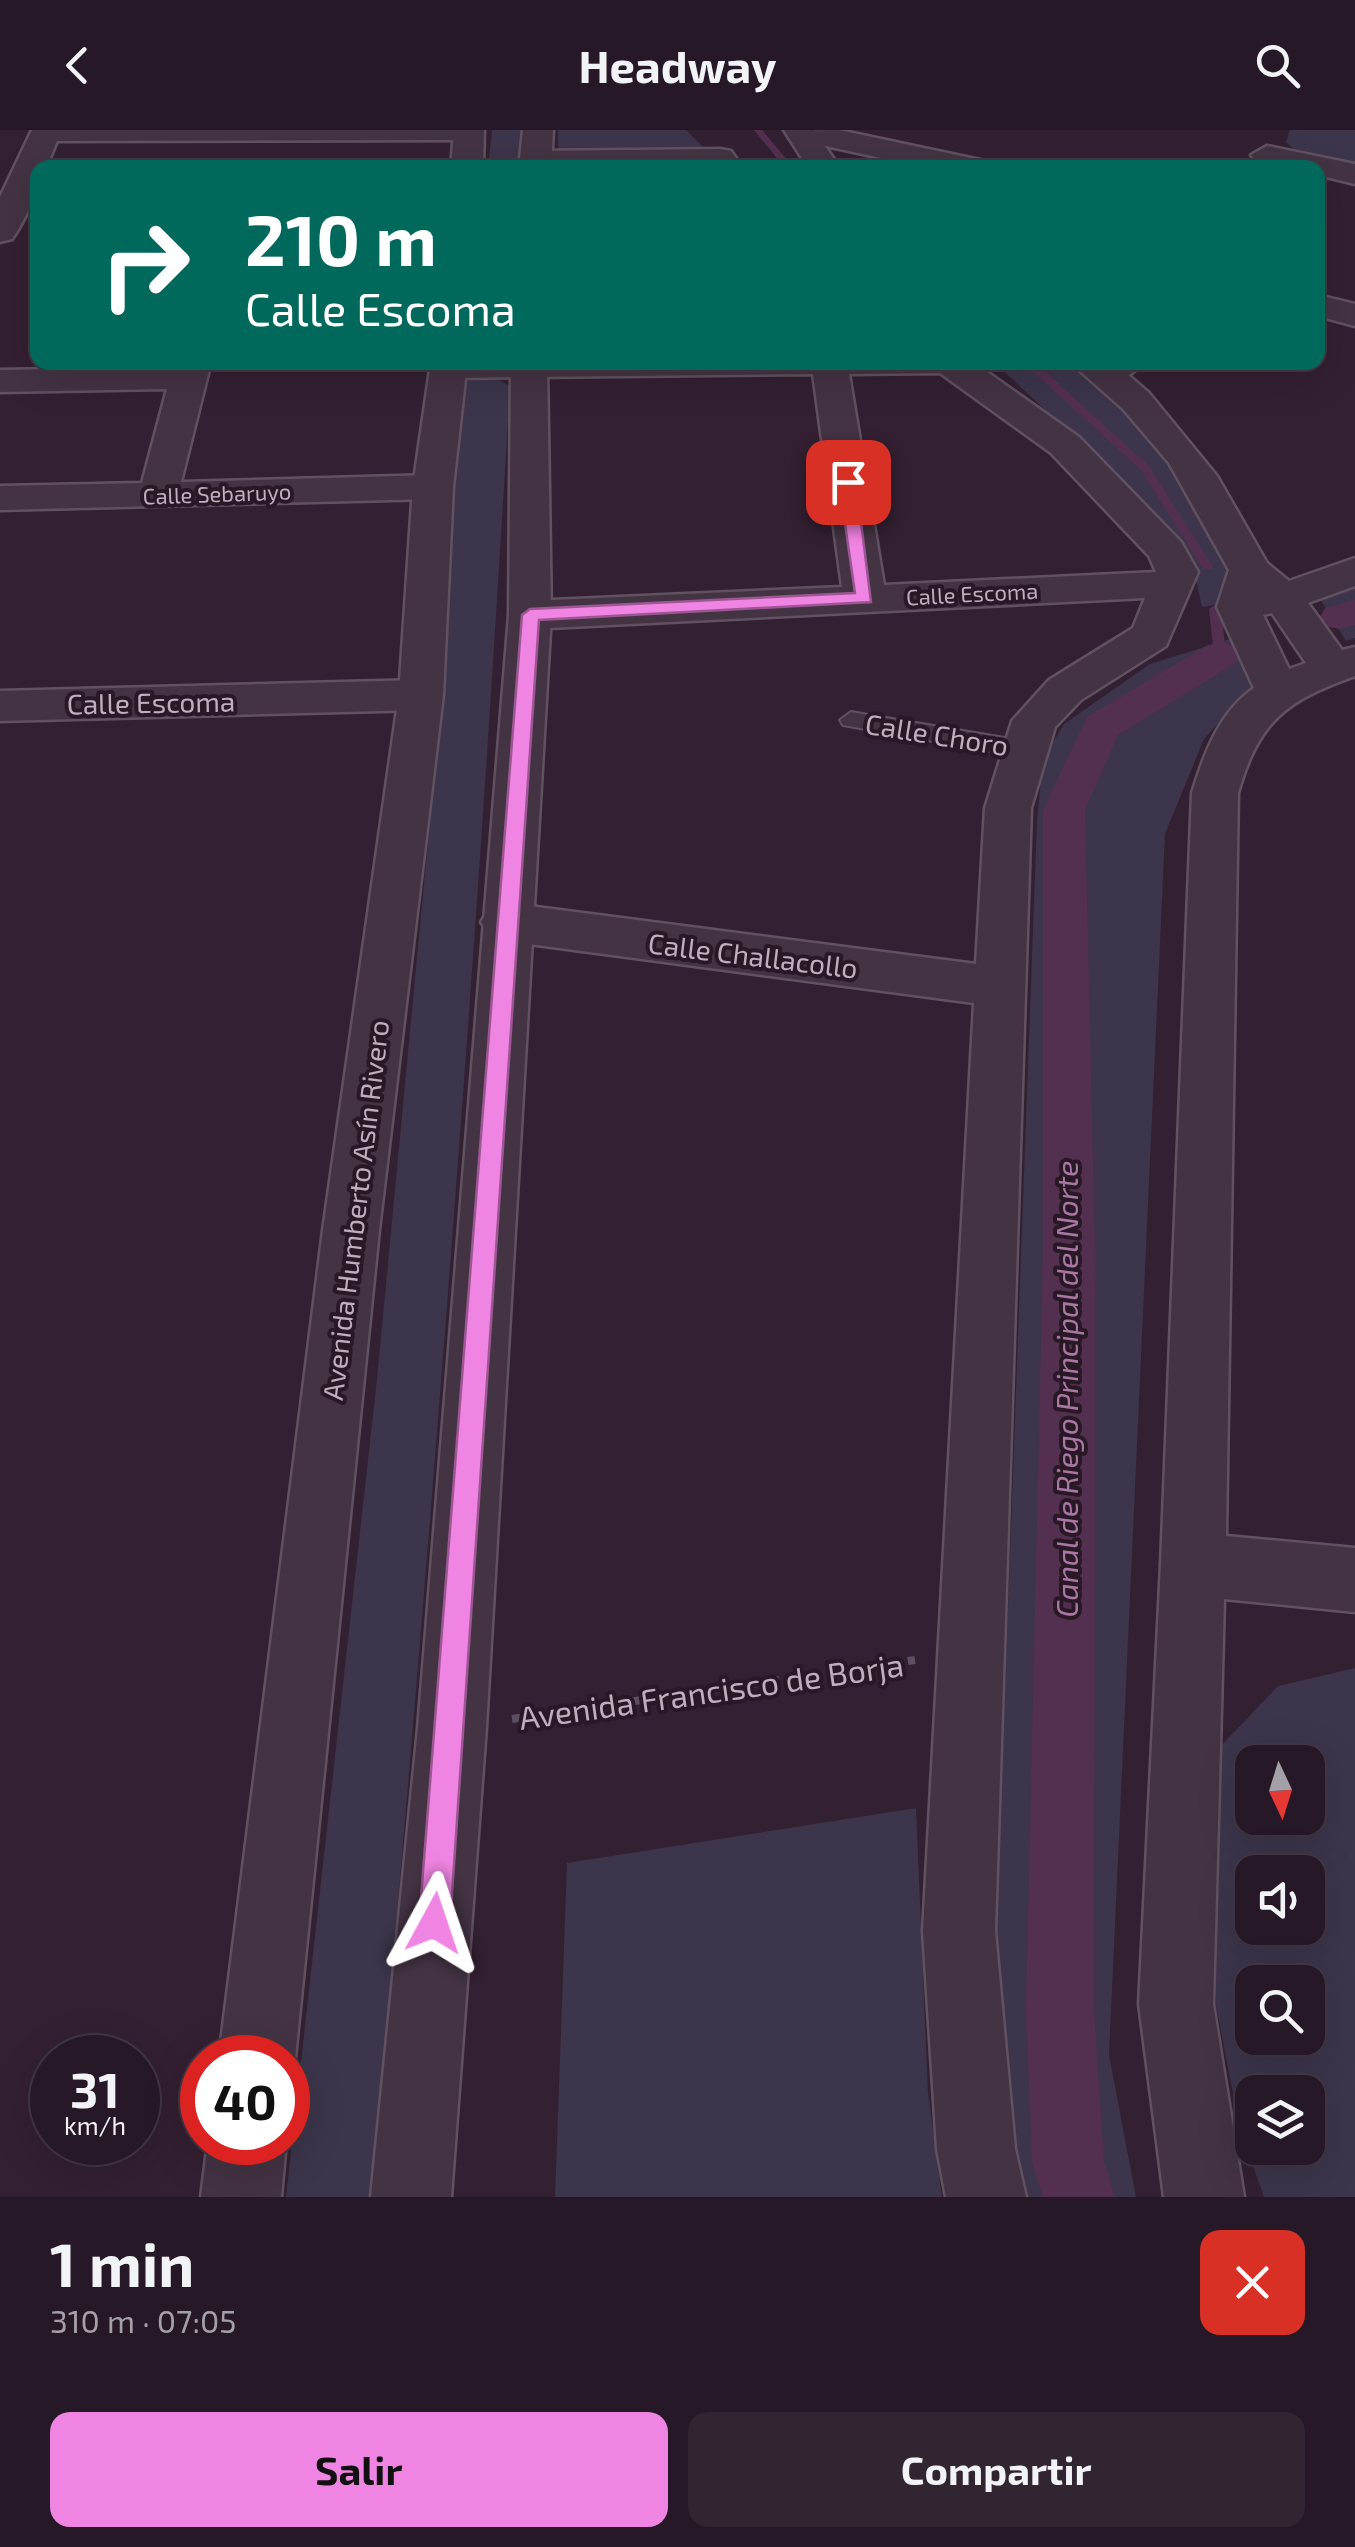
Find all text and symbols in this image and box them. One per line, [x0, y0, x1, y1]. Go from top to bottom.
icon: back [50, 38, 105, 93]
text: Headway [579, 38, 776, 92]
icon: search [1250, 38, 1305, 93]
text: 210 m [245, 196, 437, 280]
icon: right [80, 200, 210, 330]
text: Calle Escoma [245, 281, 516, 335]
pin [806, 440, 891, 525]
icon: arrive [821, 455, 876, 510]
street label: Calle Sebaruyo [142, 477, 292, 509]
street label: Calle Escoma [905, 577, 1039, 609]
street label: Calle Escoma [67, 684, 235, 720]
street label: Calle Choro [863, 706, 1011, 762]
street label: Calle Challacollo [646, 925, 860, 985]
street label: Avenida Humberto Asín Rivero [315, 1018, 395, 1402]
water label: Canal de Riego Principal del Norte [1048, 1161, 1084, 1617]
street label: Avenida Francisco de Borja [516, 1644, 906, 1737]
north arrow [1235, 1745, 1325, 1835]
map controls [1235, 1745, 1325, 2165]
button: sound [1235, 1855, 1325, 1945]
position arrow [382, 1871, 486, 1975]
button: search [1235, 1965, 1325, 2055]
speed limit sign: 40 [180, 2035, 310, 2165]
text: 31 [70, 2058, 120, 2118]
button: layers [1235, 2075, 1325, 2165]
text: km/h [64, 2110, 126, 2140]
text: 1 min [50, 2227, 194, 2299]
button: close [1200, 2230, 1305, 2335]
text: 310 m · 07:05 [50, 2301, 237, 2339]
button: Salir [50, 2412, 668, 2527]
button: Compartir [688, 2412, 1305, 2527]

